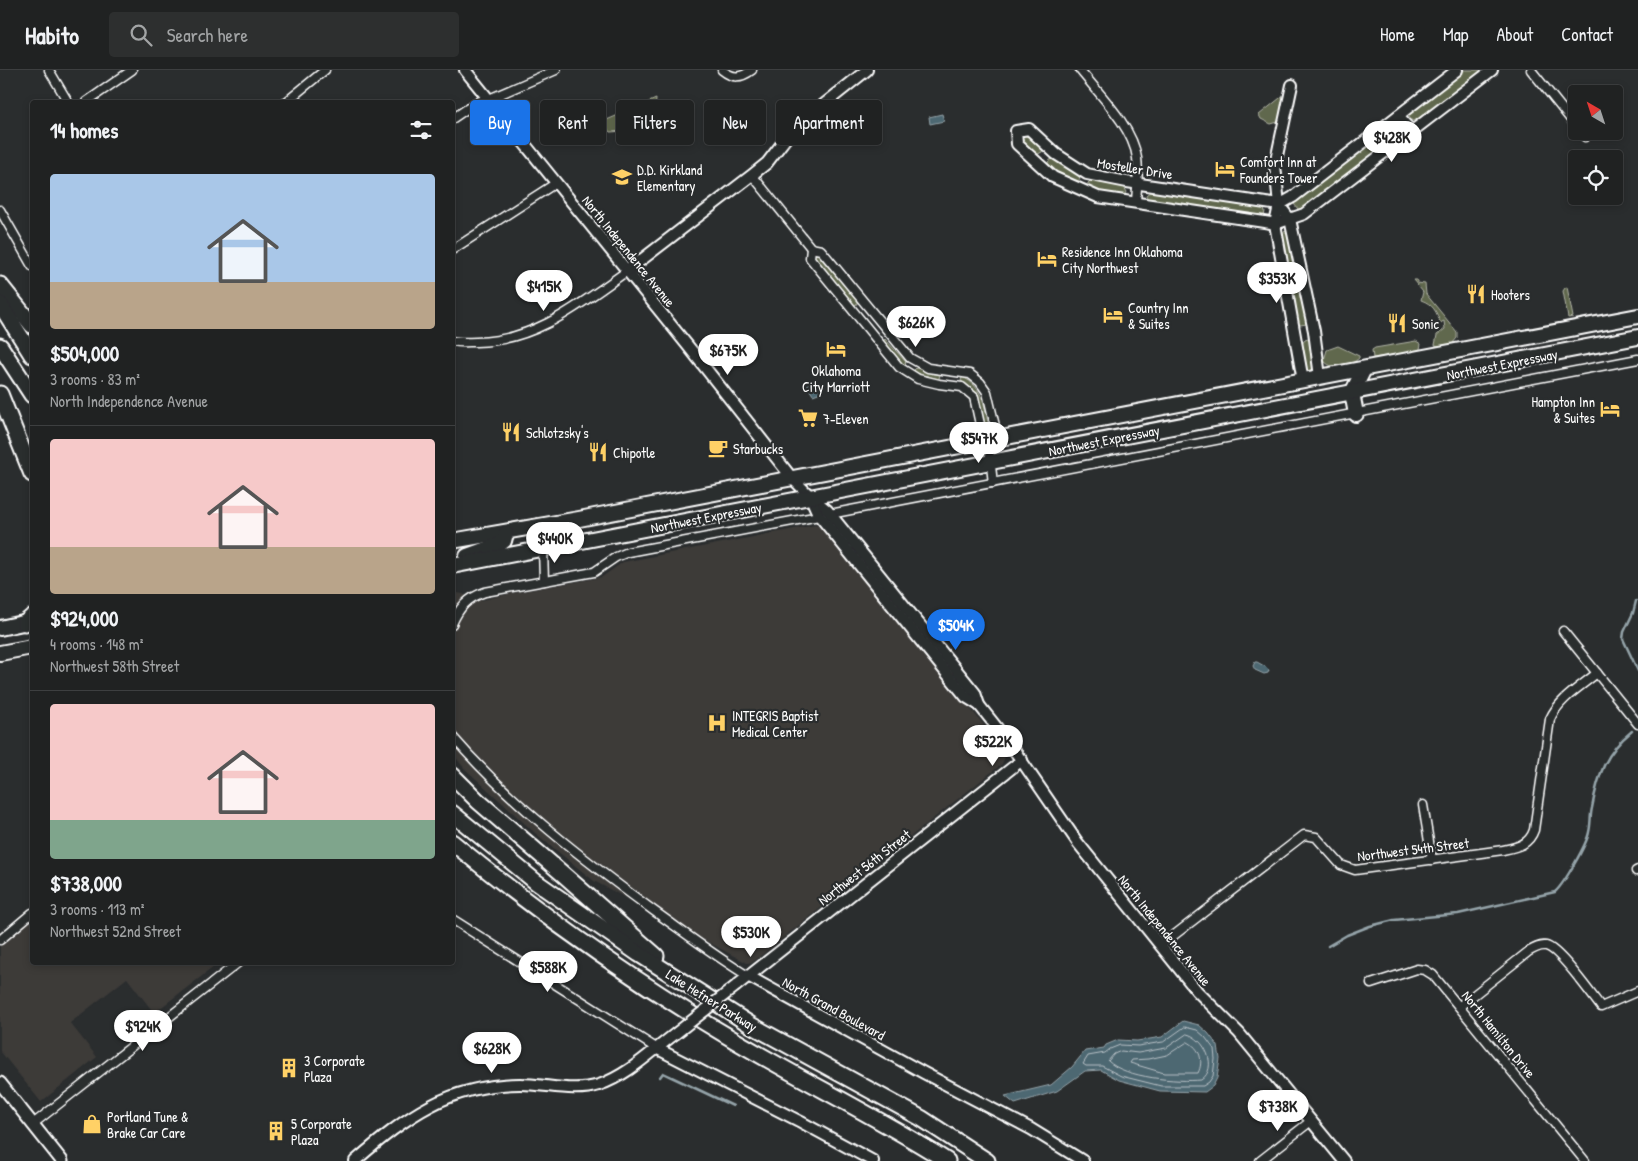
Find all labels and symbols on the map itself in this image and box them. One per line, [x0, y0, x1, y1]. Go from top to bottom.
north arrow [1568, 85, 1622, 140]
pin: $428K [1357, 121, 1427, 163]
place label: Comfort Inn at Founders Tower [1239, 152, 1318, 187]
street label: Mosteller Drive [1096, 153, 1175, 183]
hotel icon: Comfort Inn at Founders Tower [1214, 158, 1236, 180]
place label: D.D. Kirkland Elementary [637, 160, 703, 196]
school or university icon: D.D. Kirkland Elementary [611, 166, 633, 188]
street label: North Independence Avenue [577, 191, 680, 312]
place label: Residence Inn Oklahoma City Northwest [1062, 242, 1183, 278]
hotel icon: Residence Inn Oklahoma City Northwest [1036, 248, 1058, 270]
pin: $353K [1242, 262, 1312, 304]
pin: $415K [509, 270, 579, 312]
restaurant icon: Hooters [1465, 283, 1487, 305]
place label: Hooters [1491, 285, 1530, 304]
place label: Country Inn & Suites [1128, 298, 1189, 333]
hotel icon: Country Inn & Suites [1102, 304, 1124, 326]
pin: $626K [881, 306, 951, 348]
restaurant icon: Sonic [1386, 312, 1408, 334]
place label: Sonic [1412, 314, 1440, 333]
pin: $675K [693, 334, 763, 376]
hotel icon: Oklahoma City Marriott [825, 338, 847, 360]
street label: Northwest Expressway [1445, 344, 1559, 385]
place label: Oklahoma City Marriott [802, 361, 870, 397]
place label: Hampton Inn & Suites [1531, 392, 1595, 427]
hotel icon: Hampton Inn & Suites [1599, 398, 1621, 420]
supermarket icon: 7-Eleven [797, 407, 819, 429]
place label: 7-Eleven [823, 409, 869, 428]
street label: Northwest Expressway [1047, 420, 1161, 461]
restaurant icon: Schlotzsky's [500, 421, 522, 443]
pin: $547K [944, 422, 1014, 464]
place label: Schlotzsky's [526, 423, 589, 443]
cafe icon: Starbucks [707, 437, 729, 459]
place label: Starbucks [733, 439, 783, 458]
restaurant icon: Chipotle [587, 441, 609, 463]
place label: Chipotle [613, 443, 656, 463]
street label: Northwest Expressway [649, 497, 763, 538]
pin: $440K [520, 522, 590, 564]
pin: $504K [921, 608, 991, 651]
place label: INTEGRIS Baptist Medical Center [732, 706, 818, 741]
hospital icon: INTEGRIS Baptist Medical Center [706, 712, 728, 734]
pin: $522K [958, 724, 1028, 767]
street label: Northwest 56th Street [814, 825, 914, 909]
street label: Northwest 54th Street [1356, 833, 1470, 865]
street label: North Independence Avenue [1113, 870, 1216, 991]
pin: $530K [716, 916, 786, 958]
pin: $588K [513, 950, 583, 993]
street label: Lake Hefner Parkway [662, 964, 761, 1037]
street label: North Grand Boulevard [779, 972, 889, 1044]
street label: North Hamilton Drive [1458, 986, 1540, 1082]
pin: $924K [108, 1010, 178, 1052]
pin: $628K [457, 1032, 527, 1074]
place label: 3 Corporate Plaza [304, 1051, 366, 1086]
building icon: 3 Corporate Plaza [278, 1057, 300, 1079]
pin: $738K [1243, 1090, 1313, 1132]
place label: Portland Tune & Brake Car Care [107, 1107, 189, 1142]
shop icon: Portland Tune & Brake Car Care [81, 1113, 103, 1135]
place label: 5 Corporate Plaza [291, 1114, 352, 1149]
building icon: 5 Corporate Plaza [265, 1120, 287, 1142]

